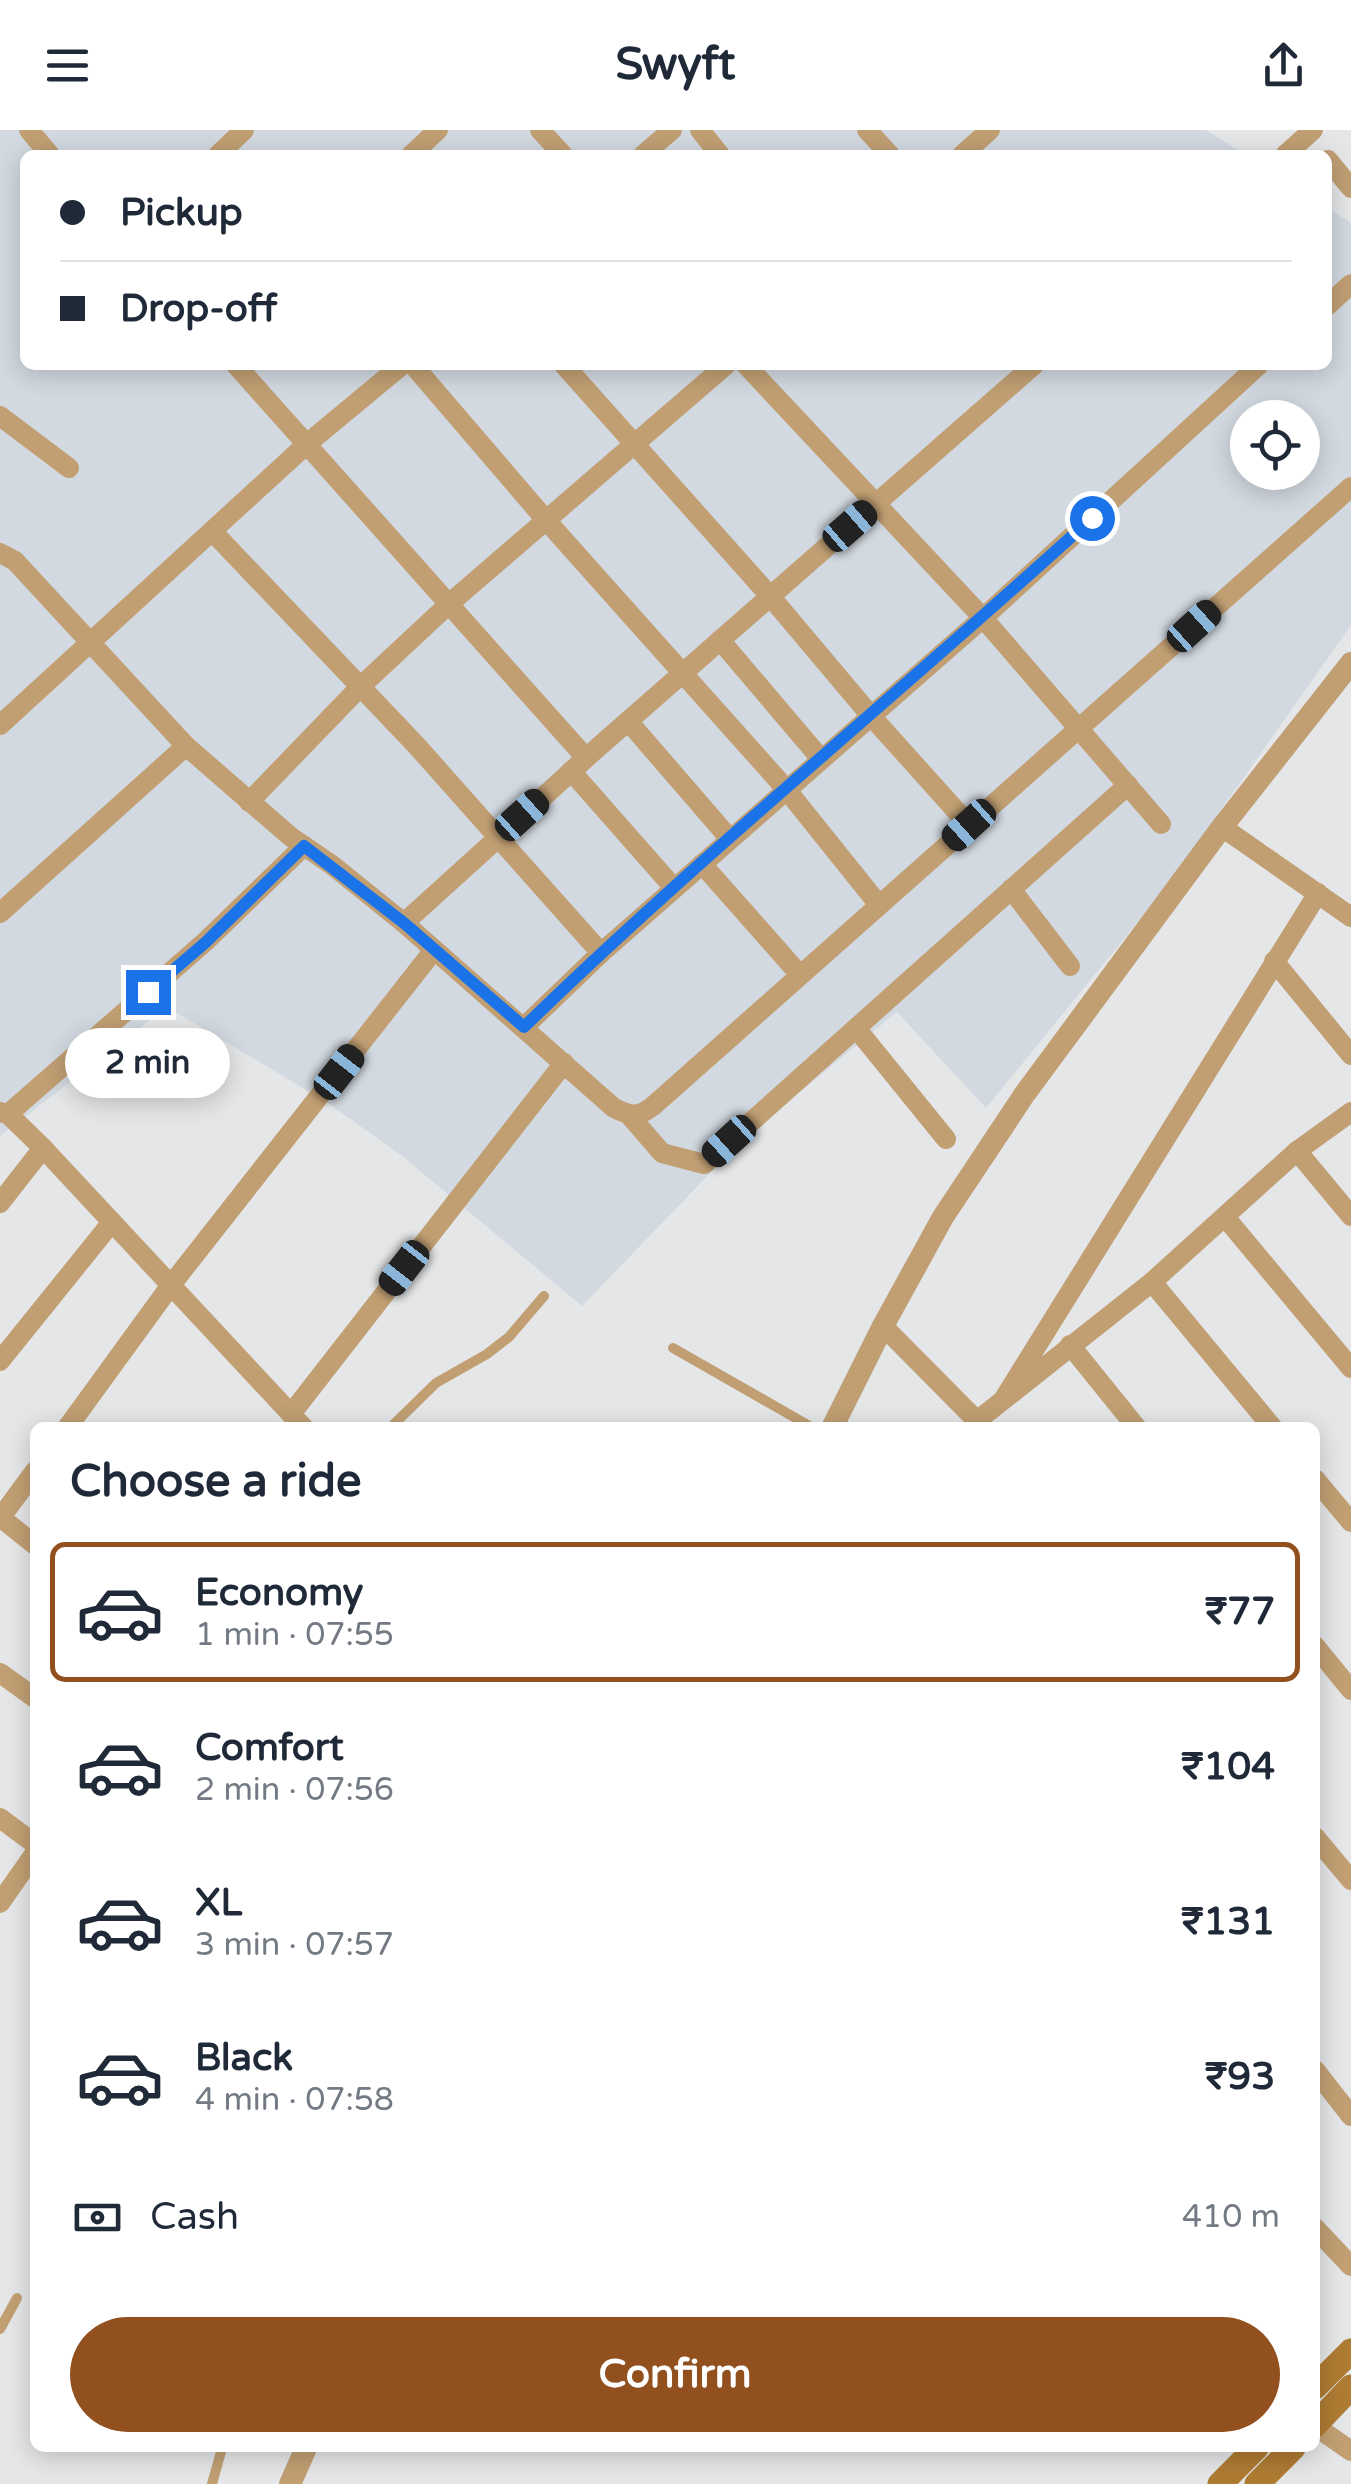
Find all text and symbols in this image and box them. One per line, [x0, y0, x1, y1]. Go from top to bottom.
icon: menu [40, 38, 95, 93]
text: Swyft [615, 38, 736, 92]
icon: share [1256, 38, 1311, 93]
text: Pickup [120, 190, 243, 236]
text: Drop-off [120, 286, 277, 332]
map controls [1230, 400, 1320, 490]
button: locate [1230, 400, 1320, 490]
car [818, 495, 882, 557]
route start [1070, 496, 1115, 541]
car [1162, 595, 1226, 657]
car [490, 784, 554, 846]
car [937, 794, 1001, 856]
route end [126, 970, 171, 1015]
callout: 2 min [66, 1027, 230, 1097]
car [309, 1039, 369, 1105]
text: 2 min [105, 1044, 190, 1082]
car [697, 1110, 761, 1172]
car [374, 1235, 434, 1301]
text: Choose a ride [70, 1455, 361, 1509]
icon: car [75, 1567, 165, 1657]
text: Economy [195, 1570, 363, 1616]
text: ₹77 [1205, 1589, 1275, 1635]
text: 1 min · 07:55 [195, 1616, 394, 1654]
icon: car [75, 1722, 165, 1812]
text: Comfort [195, 1725, 344, 1771]
text: ₹104 [1181, 1744, 1275, 1790]
text: 2 min · 07:56 [195, 1771, 394, 1809]
icon: car [75, 1877, 165, 1967]
text: XL [195, 1880, 242, 1926]
text: ₹131 [1181, 1899, 1275, 1945]
text: 3 min · 07:57 [195, 1926, 394, 1964]
icon: car [75, 2032, 165, 2122]
text: Black [195, 2035, 293, 2081]
text: ₹93 [1205, 2054, 1275, 2100]
text: 4 min · 07:58 [195, 2081, 394, 2119]
icon: cash [70, 2190, 125, 2245]
text: Cash [150, 2194, 239, 2240]
text: 410 m [1182, 2198, 1280, 2236]
button: Confirm [70, 2317, 1280, 2432]

